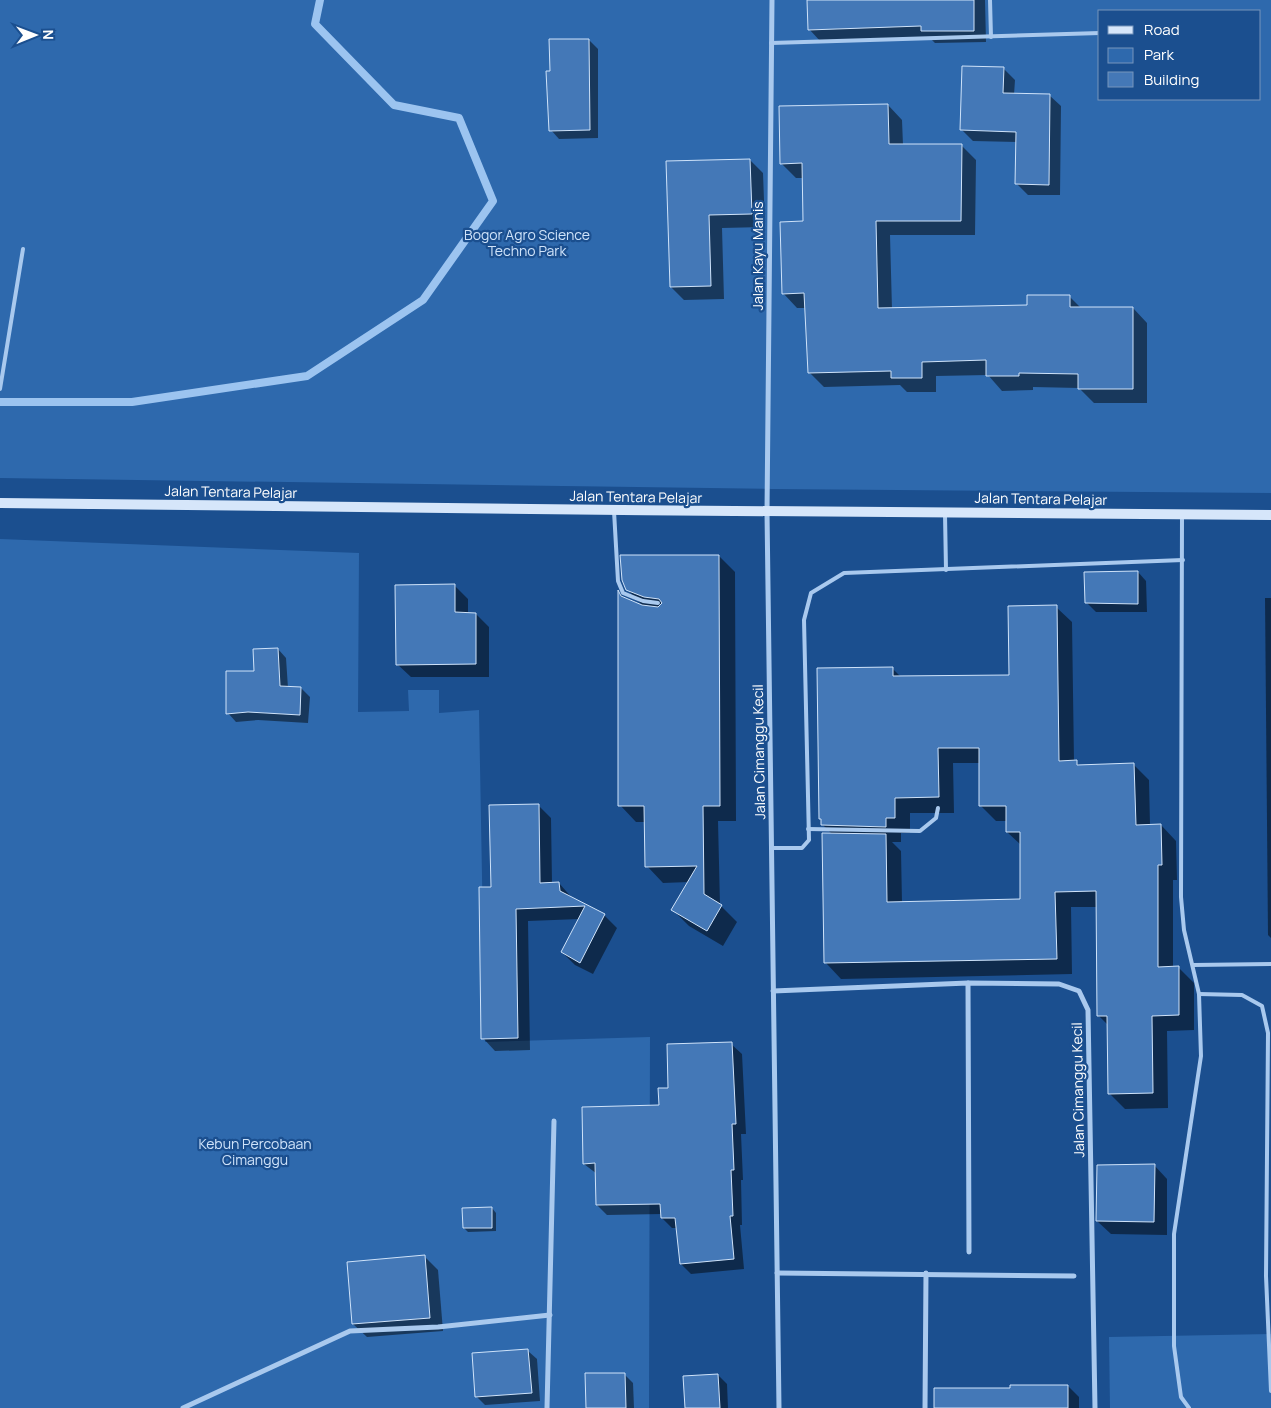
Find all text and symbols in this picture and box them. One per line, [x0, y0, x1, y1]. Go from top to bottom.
north arrow [10, 10, 60, 60]
legend [1098, 10, 1261, 100]
text: Road [1144, 19, 1180, 40]
text: N [39, 30, 58, 40]
text: Park [1144, 44, 1174, 65]
text: Building [1144, 69, 1199, 90]
street label: Jalan Kayu Manis [748, 201, 767, 311]
park label: Bogor Agro Science Techno Park [464, 225, 590, 260]
street label: Jalan Tentara Pelajar [165, 481, 297, 502]
street label: Jalan Tentara Pelajar [570, 486, 702, 507]
street label: Jalan Tentara Pelajar [975, 488, 1107, 509]
street label: Jalan Cimanggu Kecil [748, 684, 769, 820]
street label: Jalan Cimanggu Kecil [1067, 1022, 1088, 1158]
park label: Kebun Percobaan Cimanggu [198, 1134, 312, 1169]

